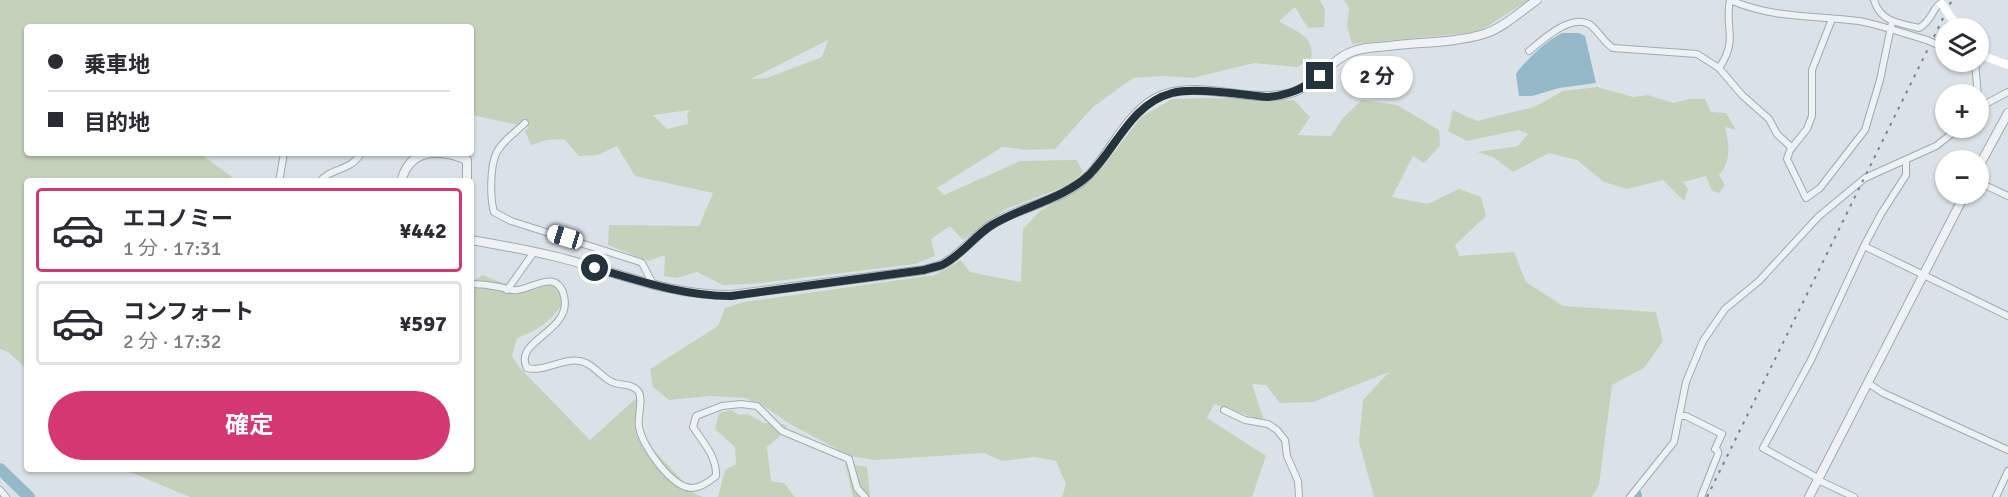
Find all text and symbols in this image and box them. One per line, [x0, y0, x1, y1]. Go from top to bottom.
map controls [1935, 18, 1989, 204]
button: layers [1935, 18, 1989, 72]
text: 乗車地 [84, 51, 150, 78]
callout: 2 分 [1341, 55, 1413, 97]
route end [1306, 62, 1333, 89]
text: 2 分 [1359, 64, 1395, 89]
button: + [1935, 84, 1989, 138]
text: 目的地 [84, 109, 150, 136]
button: − [1935, 150, 1989, 204]
icon: car [51, 203, 105, 257]
text: エコノミー [123, 205, 233, 232]
text: ¥442 [399, 217, 447, 244]
car [545, 223, 585, 251]
text: 1 分 · 17:31 [123, 236, 222, 261]
route start [581, 254, 608, 281]
icon: car [51, 296, 105, 350]
text: コンフォート [123, 298, 254, 325]
text: ¥597 [399, 310, 447, 337]
text: 2 分 · 17:32 [123, 329, 222, 354]
button: 確定 [48, 391, 450, 460]

